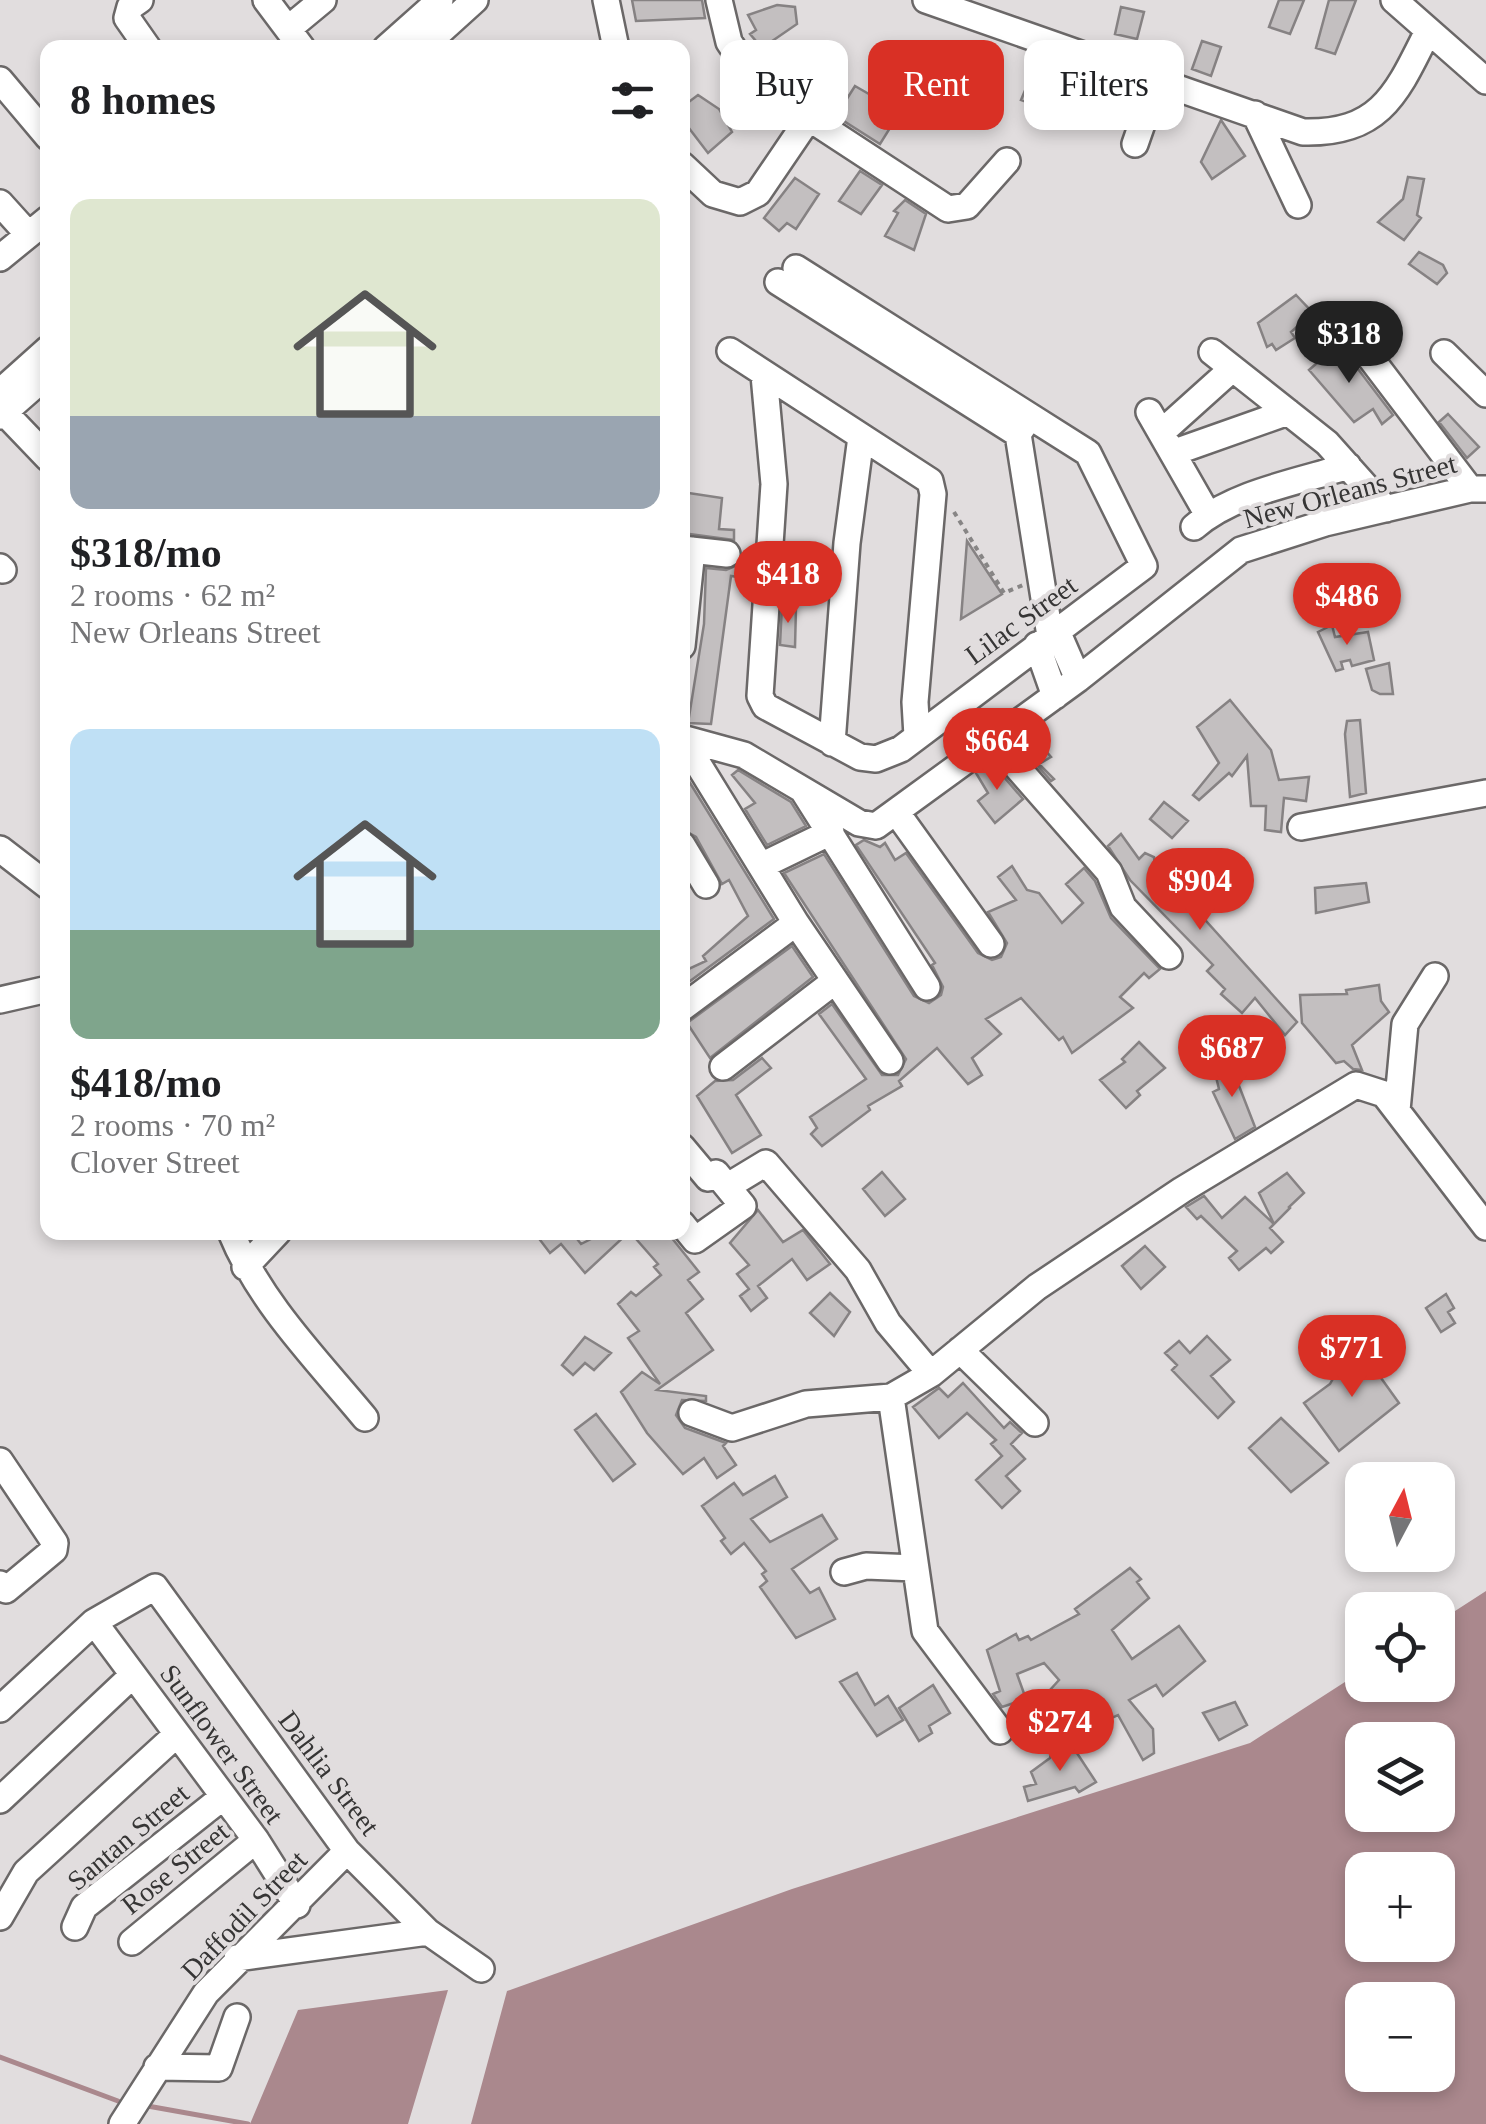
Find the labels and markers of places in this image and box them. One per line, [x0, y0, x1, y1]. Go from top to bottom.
pin: $318 [1290, 301, 1408, 386]
pin: $418 [729, 541, 847, 626]
pin: $486 [1288, 563, 1406, 648]
pin: $664 [938, 708, 1056, 793]
pin: $904 [1141, 848, 1259, 933]
pin: $687 [1173, 1015, 1291, 1100]
pin: $771 [1293, 1315, 1411, 1400]
pin: $274 [1001, 1689, 1119, 1774]

